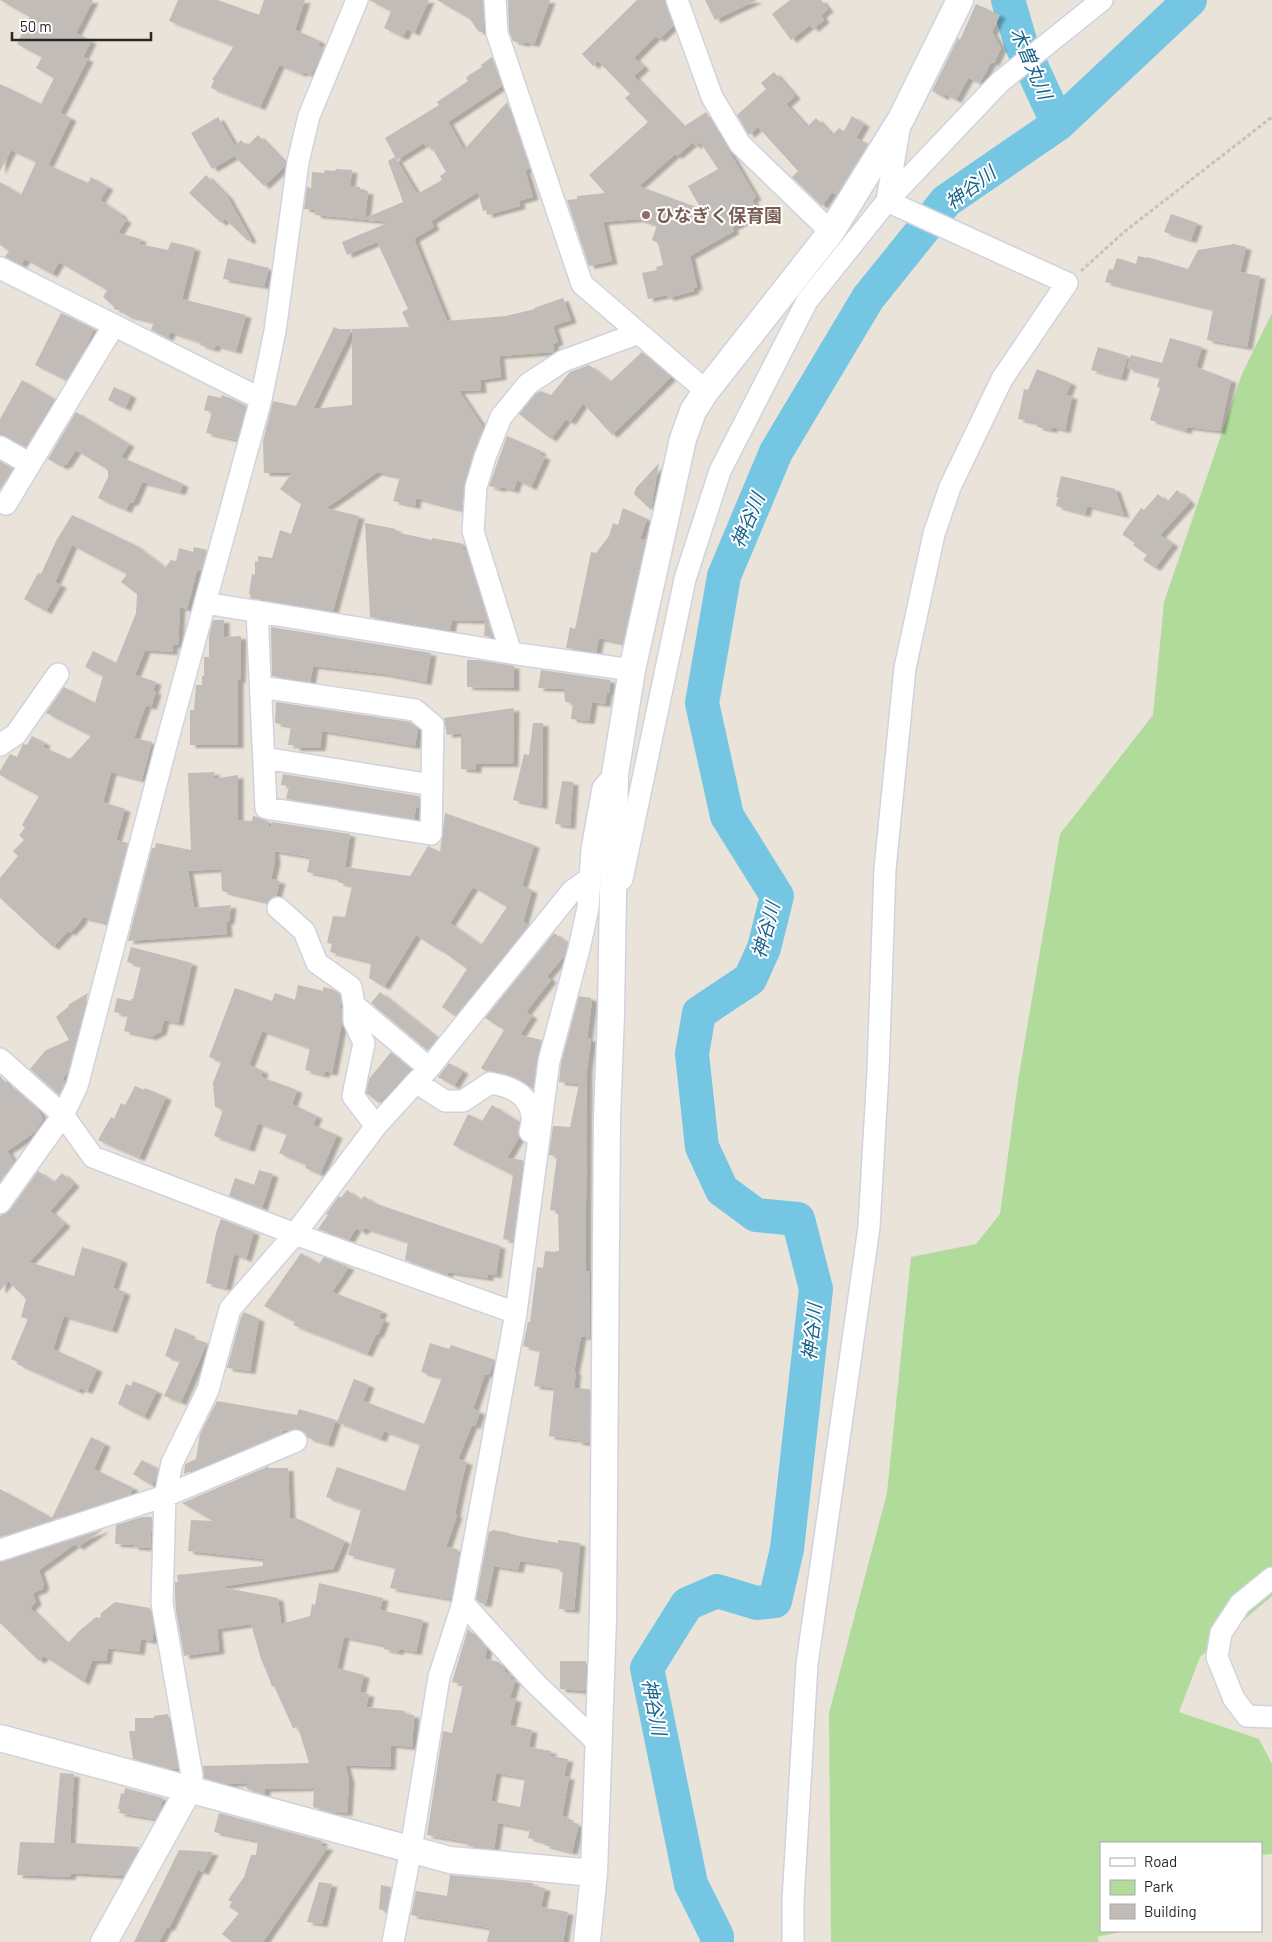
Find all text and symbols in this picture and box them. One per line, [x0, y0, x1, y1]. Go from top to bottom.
scale bar [12, 10, 151, 42]
text: 50 m [20, 17, 52, 35]
water label: 木曽丸川 [1007, 24, 1058, 104]
water label: 神谷川 [940, 159, 1001, 213]
place label: ひなぎく保育園 [656, 204, 782, 226]
marker: ひなぎく保育園 [640, 209, 652, 221]
water label: 神谷川 [725, 487, 770, 551]
water label: 神谷川 [747, 898, 784, 961]
water label: 神谷川 [797, 1300, 826, 1362]
water label: 神谷川 [638, 1677, 672, 1739]
legend [1100, 1842, 1262, 1932]
text: Road [1144, 1852, 1177, 1870]
text: Park [1144, 1877, 1174, 1895]
text: Building [1144, 1902, 1197, 1920]

